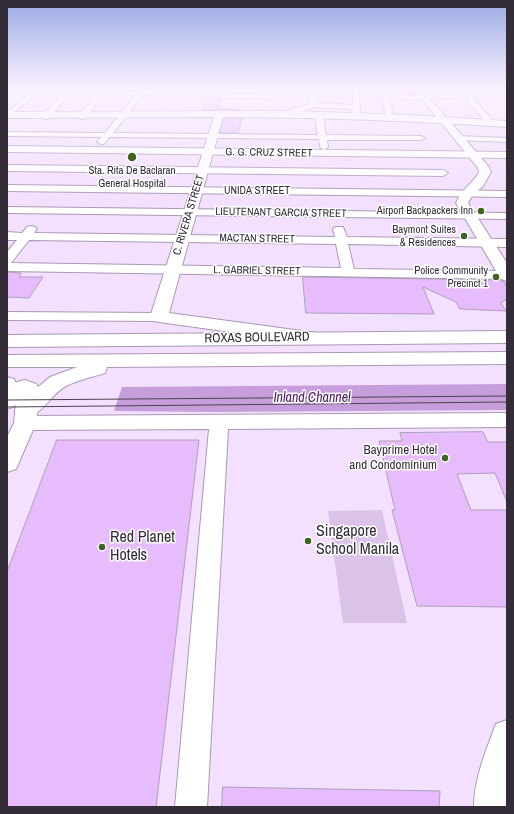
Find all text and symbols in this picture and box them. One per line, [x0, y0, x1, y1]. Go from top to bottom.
street label: G. G. CRUZ STREET [225, 146, 313, 160]
marker: Sta. Rita De Baclaran General Hospital [126, 151, 138, 163]
place label: Sta. Rita De Baclaran General Hospital [88, 164, 176, 190]
street label: C. RIVERA STREET [171, 173, 207, 257]
street label: UNIDA STREET [224, 184, 290, 198]
place label: Airport Backpackers Inn [377, 204, 473, 218]
street label: LIEUTENANT GARCIA STREET [215, 205, 347, 221]
marker: Airport Backpackers Inn [476, 206, 486, 216]
place label: Baymont Suites & Residences [392, 223, 456, 249]
marker: Baymont Suites & Residences [459, 231, 469, 241]
street label: MACTAN STREET [219, 232, 295, 246]
street label: L. GABRIEL STREET [213, 264, 301, 278]
place label: Police Community Precinct 1 [414, 264, 488, 290]
marker: Police Community Precinct 1 [491, 272, 501, 282]
street label: ROXAS BOULEVARD [204, 329, 310, 347]
water label: Inland Channel [273, 390, 351, 406]
place label: Bayprime Hotel and Condominium [349, 443, 437, 474]
marker: Bayprime Hotel and Condominium [440, 453, 450, 463]
place label: Singapore School Manila [316, 522, 399, 560]
place label: Red Planet Hotels [110, 528, 175, 566]
marker: Singapore School Manila [303, 536, 313, 546]
marker: Red Planet Hotels [97, 542, 107, 552]

